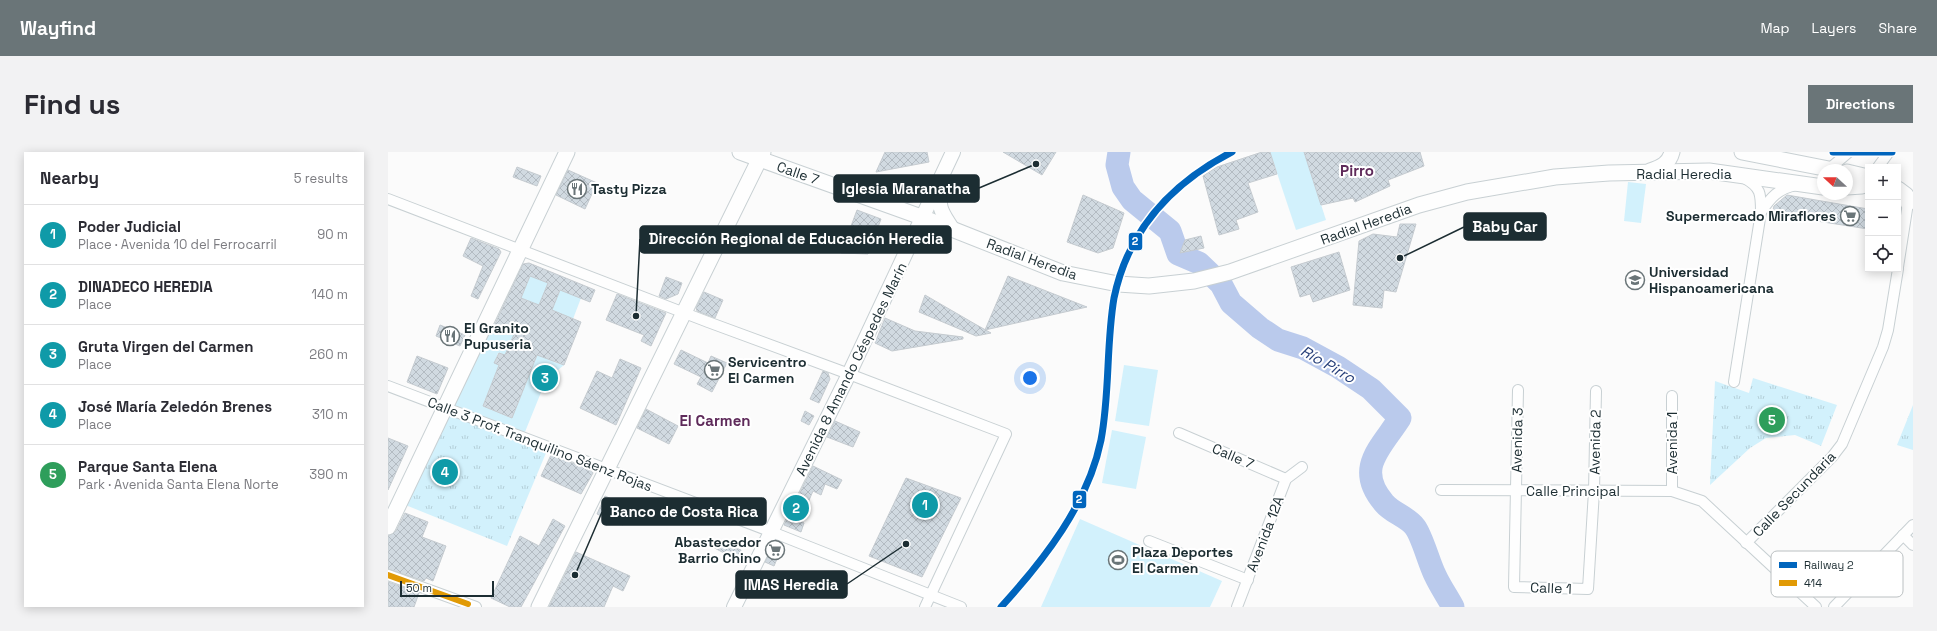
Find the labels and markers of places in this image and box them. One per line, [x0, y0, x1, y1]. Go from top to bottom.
callout: Iglesia Maranatha [834, 175, 979, 202]
restaurant icon: Tasty Pizza [566, 178, 588, 200]
place label: Tasty Pizza [591, 180, 667, 198]
supermarket icon: Supermercado Miraflores [1839, 205, 1861, 227]
place label: Supermercado Miraflores [1666, 207, 1836, 225]
callout: Baby Car [1464, 213, 1546, 240]
callout: Dirección Regional de Educación Heredia [640, 226, 951, 253]
place label: Universidad Hispanoamericana [1649, 263, 1774, 297]
school or university icon: Universidad Hispanoamericana [1624, 269, 1646, 291]
place label: El Granito Pupuseria [464, 319, 531, 353]
restaurant icon: El Granito Pupuseria [439, 325, 461, 347]
place label: Servicentro El Carmen [728, 353, 806, 387]
supermarket icon: Servicentro El Carmen [703, 359, 725, 381]
pin: 3 [532, 363, 558, 393]
pin: 5 [1759, 405, 1785, 435]
pin: 4 [432, 457, 458, 487]
pin: 1 [912, 490, 938, 520]
pin: 2 [783, 493, 809, 523]
callout: Banco de Costa Rica [602, 498, 766, 525]
place label: Abastecedor Barrio Chino [674, 533, 761, 567]
supermarket icon: Abastecedor Barrio Chino [764, 539, 786, 561]
place label: Plaza Deportes El Carmen [1132, 543, 1233, 577]
sports icon: Plaza Deportes El Carmen [1107, 549, 1129, 571]
callout: IMAS Heredia [736, 571, 847, 598]

